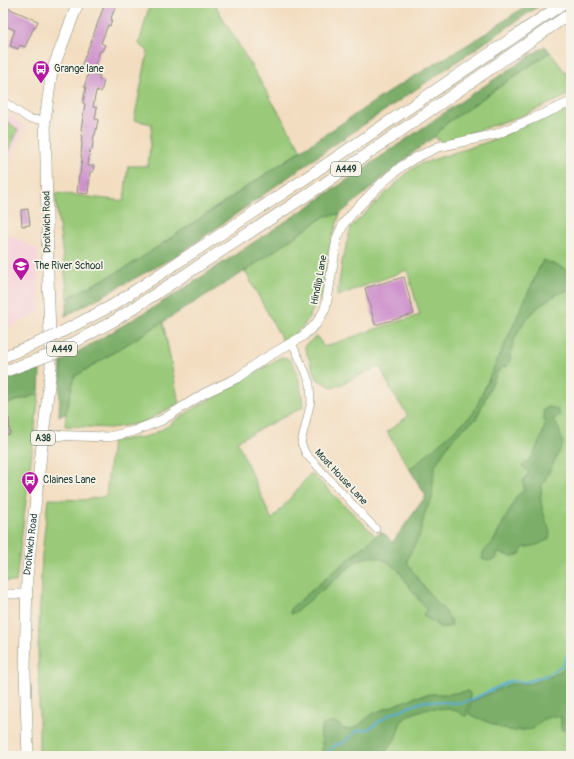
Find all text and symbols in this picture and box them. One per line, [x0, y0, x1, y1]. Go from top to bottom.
bus stop icon: Grange lane [31, 59, 51, 84]
place label: Grange lane [54, 63, 104, 75]
road number: A449 [331, 162, 361, 176]
street label: Droitwich Road [40, 191, 54, 253]
street label: Hindlip Lane [308, 254, 330, 306]
school or university icon: The River School [11, 256, 31, 281]
place label: The River School [34, 260, 103, 272]
road number: A449 [47, 342, 77, 356]
road number: A38 [31, 431, 55, 445]
street label: Moat House Lane [312, 447, 370, 507]
bus stop icon: Claines Lane [20, 470, 40, 495]
place label: Claines Lane [43, 474, 96, 486]
street label: Droitwich Road [21, 513, 40, 576]

